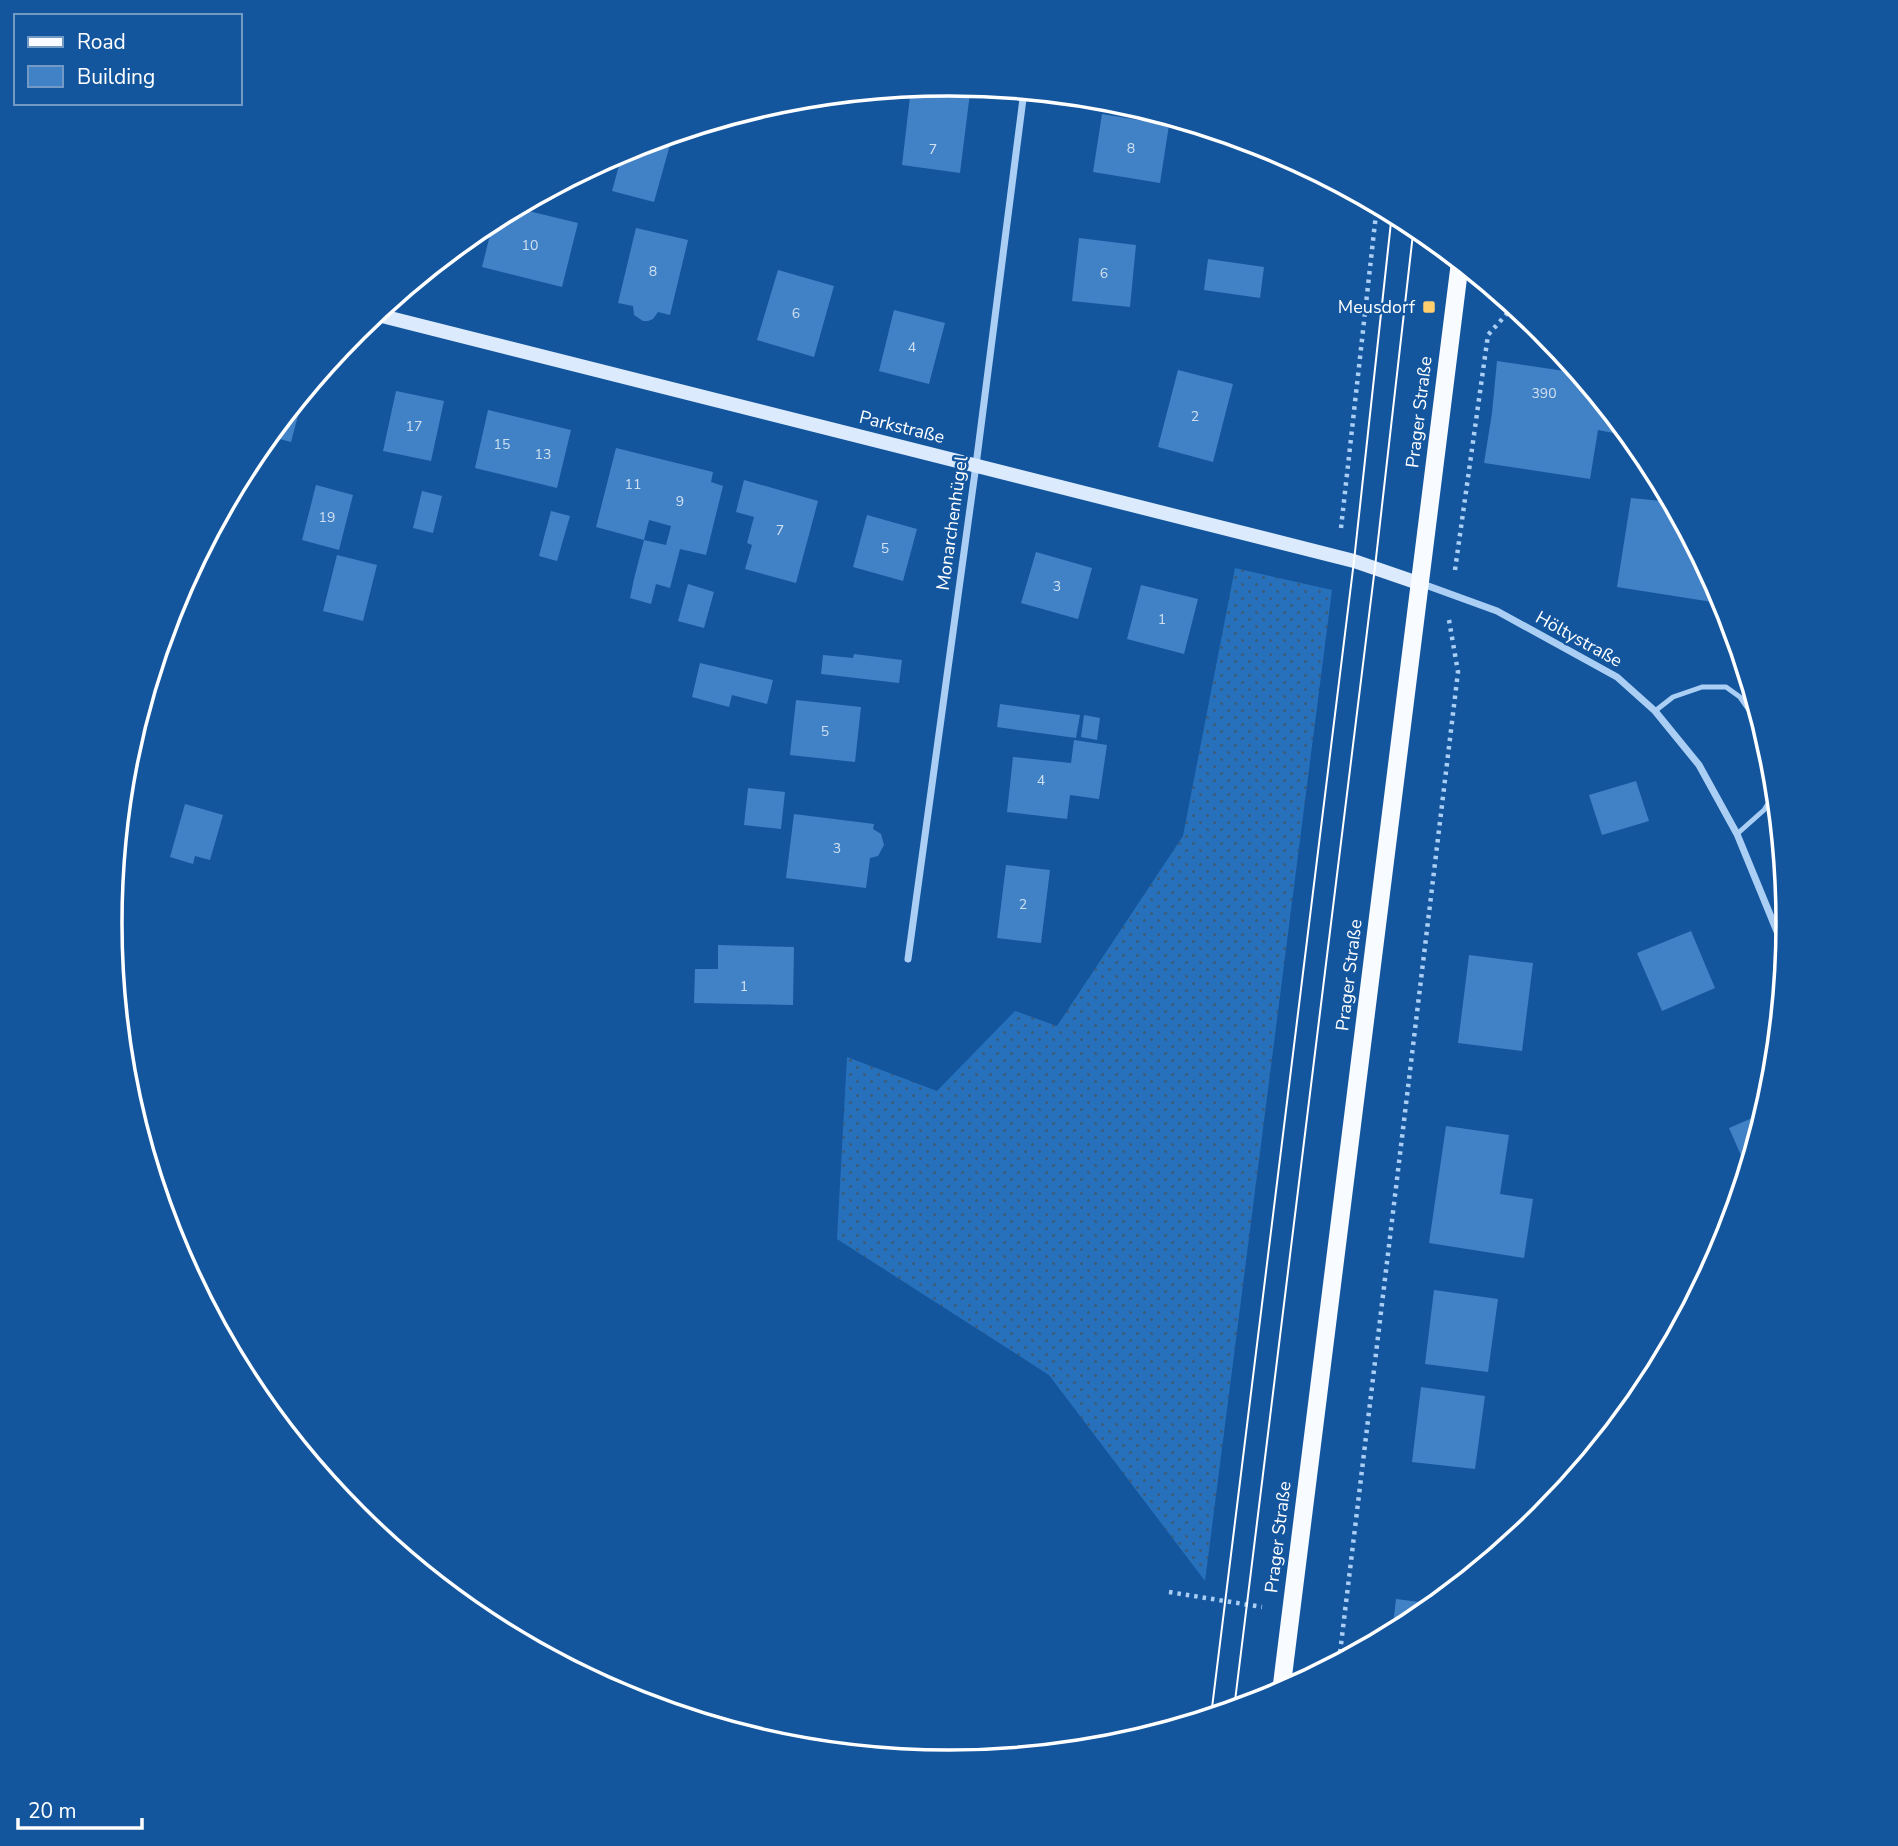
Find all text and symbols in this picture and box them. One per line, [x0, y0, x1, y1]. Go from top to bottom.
legend [14, 14, 242, 105]
text: Road [77, 28, 126, 56]
text: Building [77, 63, 155, 91]
house number: 8 [1127, 139, 1135, 158]
house number: 7 [929, 140, 937, 159]
house number: 10 [522, 236, 538, 255]
house number: 8 [649, 262, 657, 281]
house number: 6 [1100, 264, 1108, 283]
place label: Meusdorf [1338, 295, 1416, 319]
marker: Meusdorf [1421, 299, 1437, 315]
house number: 6 [792, 304, 800, 323]
house number: 4 [908, 338, 916, 357]
street label: Prager Straße [1400, 355, 1438, 469]
house number: 390 [1531, 384, 1557, 403]
street label: Parkstraße [857, 405, 947, 449]
house number: 2 [1191, 407, 1199, 426]
house number: 17 [406, 417, 422, 436]
house number: 15 [494, 435, 510, 454]
house number: 13 [535, 445, 551, 464]
street label: Monarchenhügel [931, 454, 973, 592]
house number: 11 [625, 475, 641, 494]
house number: 9 [676, 492, 684, 511]
house number: 19 [319, 508, 335, 527]
house number: 7 [776, 521, 784, 540]
house number: 5 [881, 539, 889, 558]
house number: 3 [1053, 577, 1061, 596]
street label: Höltystraße [1531, 605, 1627, 673]
house number: 1 [1158, 610, 1166, 629]
house number: 5 [821, 722, 829, 741]
house number: 4 [1037, 771, 1045, 790]
house number: 3 [833, 839, 841, 858]
house number: 2 [1019, 895, 1027, 914]
street label: Prager Straße [1330, 918, 1368, 1032]
house number: 1 [740, 977, 748, 996]
street label: Prager Straße [1259, 1480, 1297, 1594]
scale bar [18, 1786, 142, 1830]
text: 20 m [28, 1797, 77, 1825]

